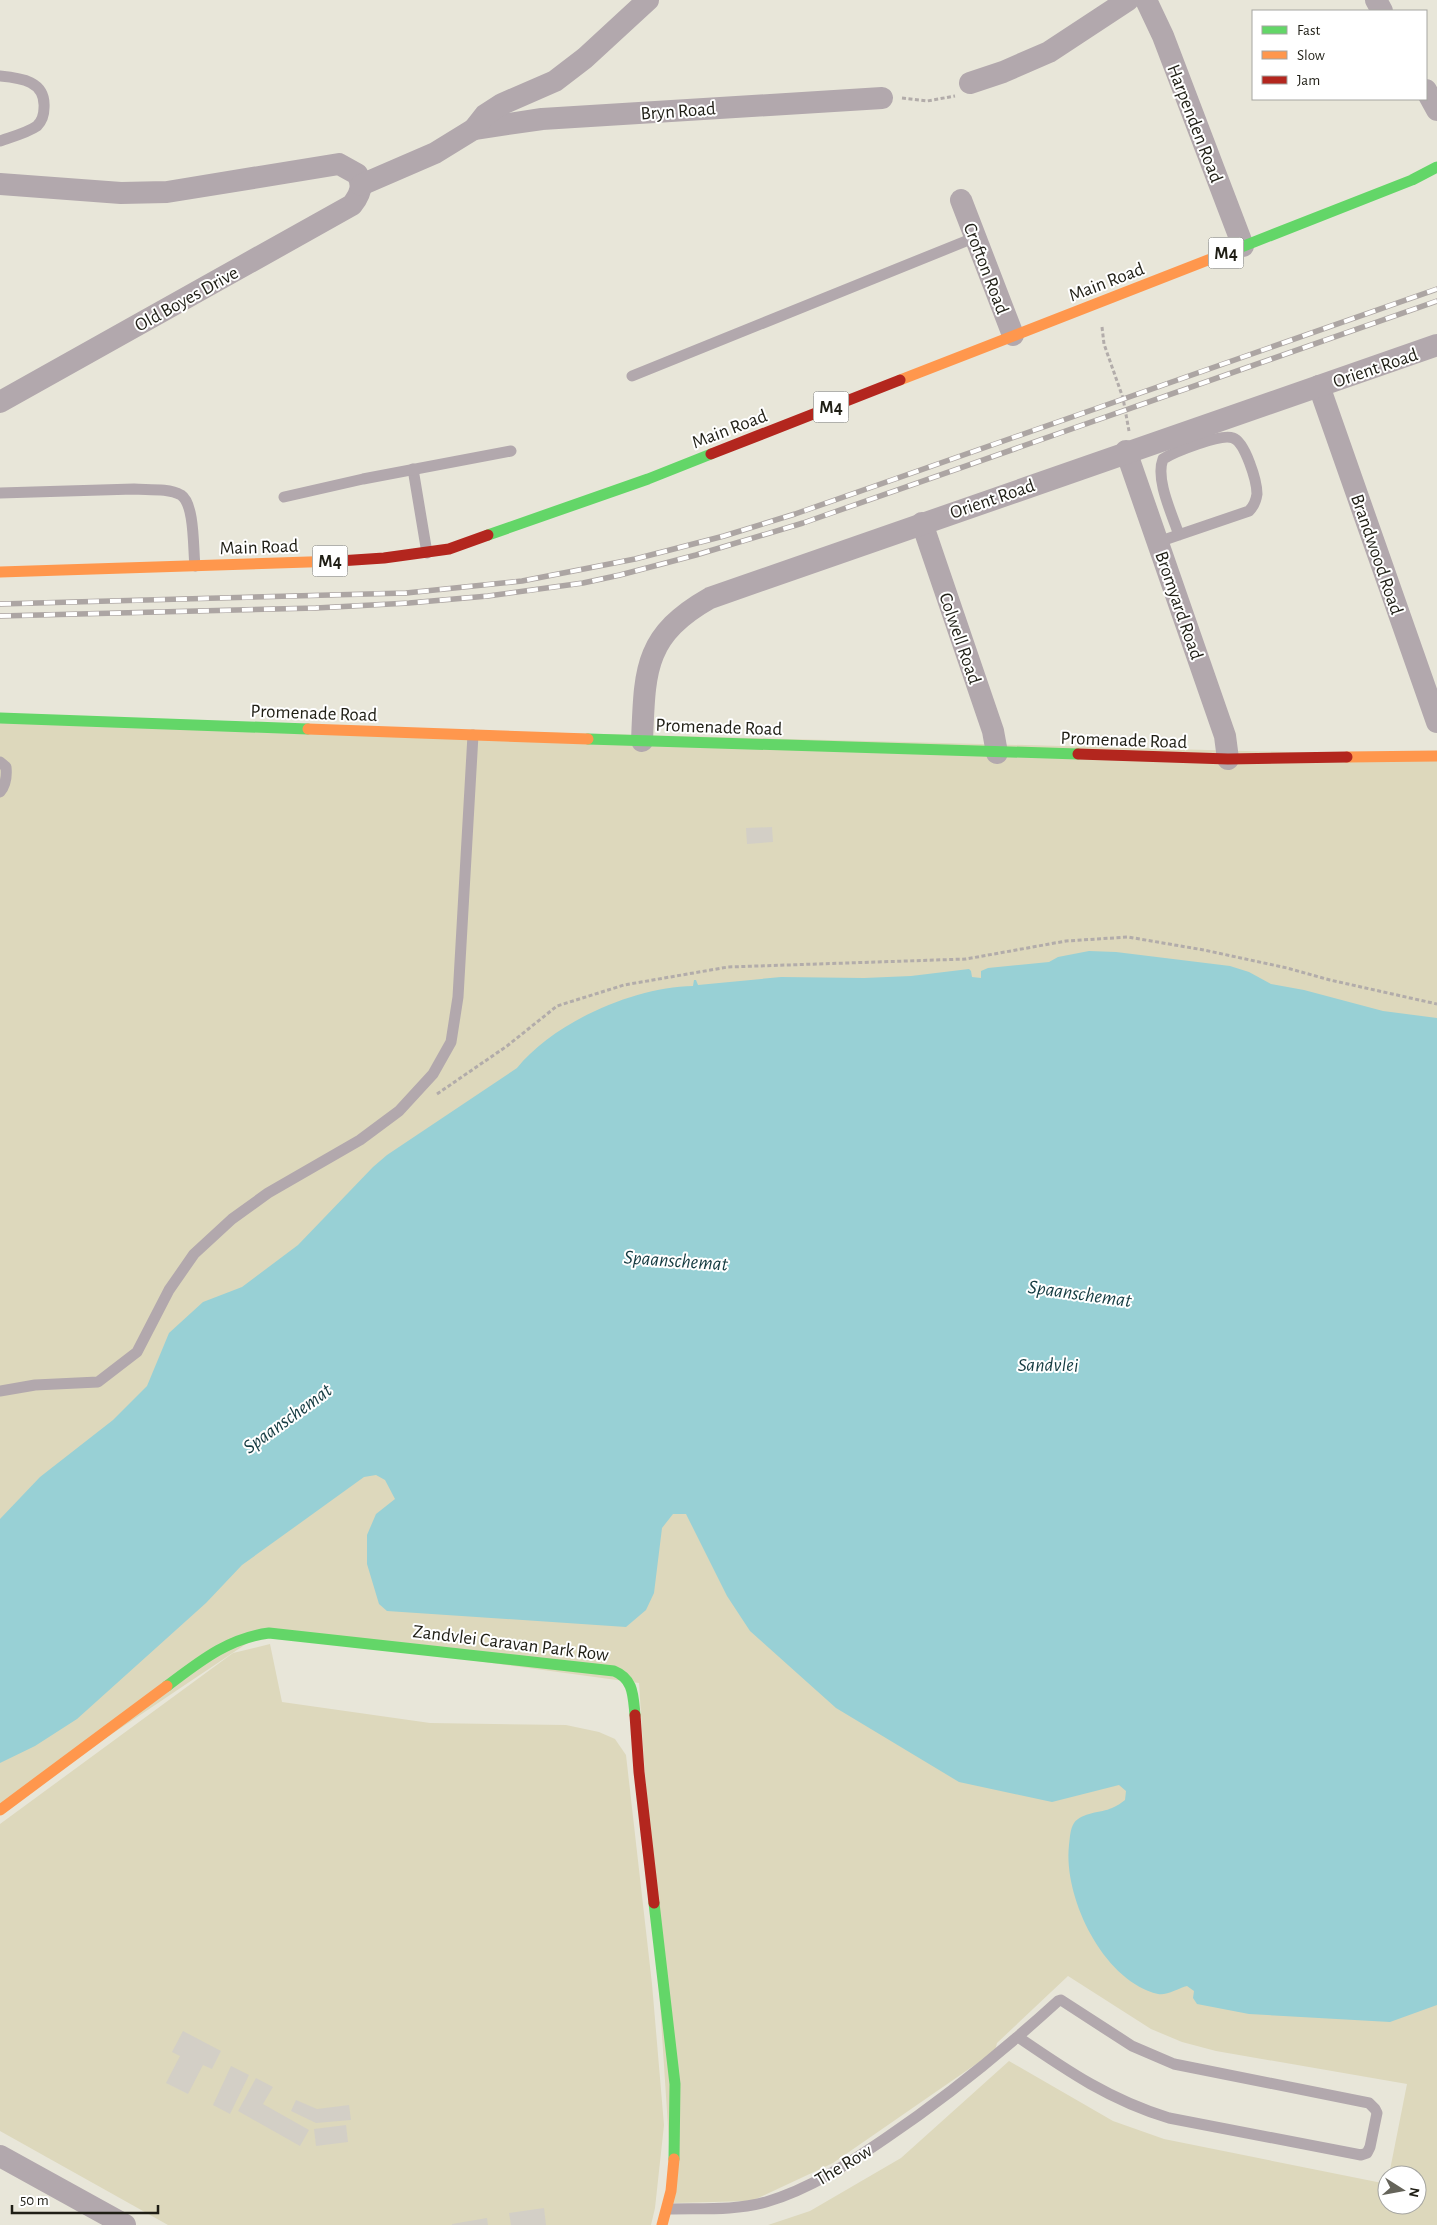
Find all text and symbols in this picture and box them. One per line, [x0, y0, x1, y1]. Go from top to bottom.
legend [1252, 10, 1427, 100]
text: Fast [1297, 23, 1321, 38]
text: Slow [1297, 48, 1325, 63]
street label: Harpenden Road [1163, 62, 1226, 185]
text: Jam [1297, 73, 1320, 88]
street label: Bryn Road [640, 99, 716, 124]
street label: Crofton Road [960, 220, 1012, 317]
road number: M4 [1208, 238, 1244, 268]
street label: Main Road [1066, 259, 1147, 305]
street label: Old Boyes Drive [132, 263, 242, 336]
street label: Orient Road [1331, 345, 1420, 392]
road number: M4 [814, 392, 848, 422]
street label: Main Road [689, 406, 770, 452]
street label: Orient Road [948, 476, 1037, 523]
street label: Brandwood Road [1347, 492, 1406, 617]
street label: Main Road [219, 537, 299, 558]
road number: M4 [312, 546, 348, 576]
street label: Bromyard Road [1151, 549, 1206, 662]
street label: Colwell Road [935, 590, 984, 687]
street label: Promenade Road [250, 702, 378, 725]
street label: Promenade Road [655, 716, 783, 739]
street label: Promenade Road [1060, 729, 1188, 752]
water label: Spaanschemat [623, 1247, 729, 1275]
water label: Spaanschemat [1027, 1277, 1133, 1311]
water label: Sandvlei [1018, 1355, 1078, 1375]
water label: Spaanschemat [239, 1380, 336, 1458]
street label: Zandvlei Caravan Park Row [412, 1622, 610, 1665]
street label: The Row [812, 2141, 876, 2190]
north arrow [1377, 2165, 1427, 2215]
scale bar [12, 2182, 159, 2214]
text: N [1406, 2186, 1422, 2198]
text: 50 m [20, 2193, 49, 2208]

